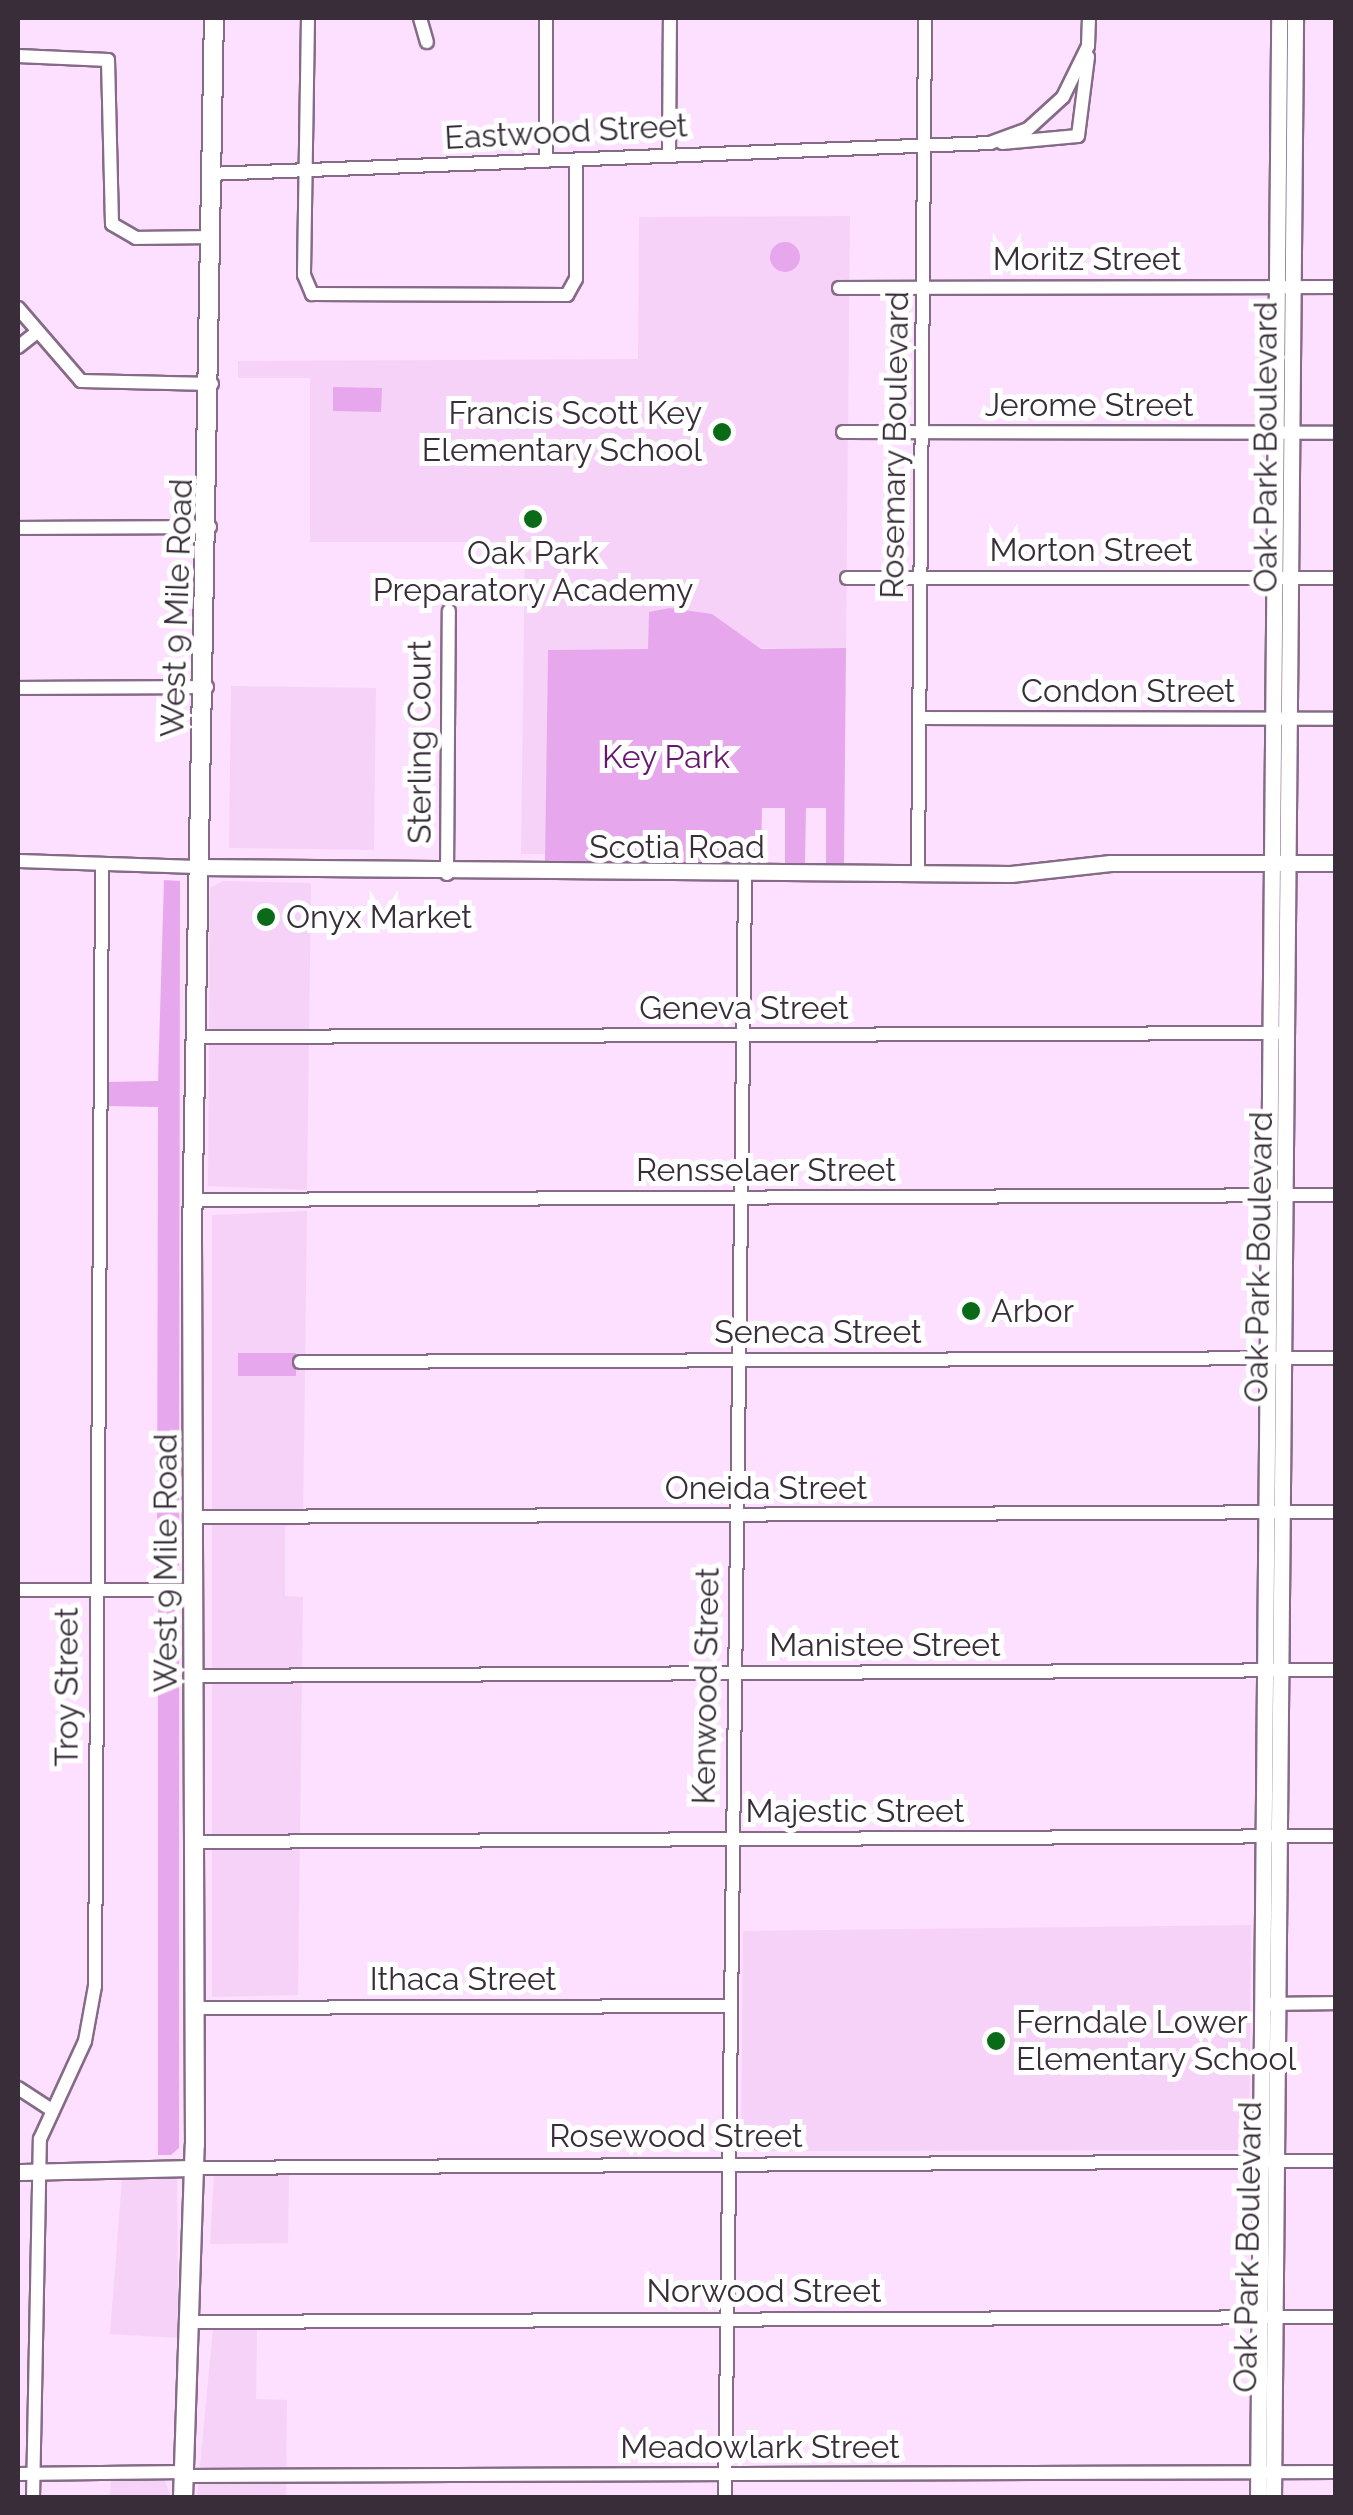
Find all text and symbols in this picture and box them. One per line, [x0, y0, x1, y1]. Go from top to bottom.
street label: Eastwood Street [444, 106, 688, 158]
street label: Moritz Street [993, 240, 1181, 278]
street label: Rosemary Boulevard [873, 290, 917, 600]
street label: Oak Park Boulevard [1247, 301, 1285, 593]
street label: Jerome Street [985, 386, 1193, 424]
place label: Francis Scott Key Elementary School [421, 395, 702, 470]
marker: Francis Scott Key Elementary School [711, 421, 733, 443]
street label: West 9 Mile Road [153, 478, 201, 738]
marker: Oak Park Preparatory Academy [522, 508, 544, 530]
street label: Morton Street [989, 531, 1193, 569]
place label: Oak Park Preparatory Academy [372, 535, 694, 610]
street label: Sterling Court [401, 640, 439, 844]
street label: Condon Street [1021, 672, 1235, 710]
park label: Key Park [602, 738, 730, 776]
street label: Scotia Road [589, 828, 765, 866]
place label: Onyx Market [286, 898, 472, 936]
marker: Onyx Market [255, 906, 277, 928]
street label: Geneva Street [639, 989, 849, 1027]
street label: Oak Park Boulevard [1237, 1111, 1281, 1403]
street label: Rensselaer Street [636, 1151, 896, 1189]
place label: Arbor [991, 1292, 1074, 1330]
marker: Arbor [960, 1300, 982, 1322]
street label: Seneca Street [714, 1313, 922, 1351]
street label: West 9 Mile Road [147, 1434, 185, 1692]
street label: Oneida Street [665, 1469, 867, 1507]
street label: Kenwood Street [685, 1567, 727, 1805]
street label: Troy Street [48, 1607, 86, 1767]
street label: Manistee Street [769, 1626, 1001, 1664]
street label: Majestic Street [746, 1792, 964, 1830]
street label: Ithaca Street [370, 1960, 556, 1998]
place label: Ferndale Lower Elementary School [1016, 2004, 1297, 2079]
marker: Ferndale Lower Elementary School [985, 2030, 1007, 2052]
street label: Oak Park Boulevard [1226, 2101, 1270, 2393]
street label: Rosewood Street [549, 2117, 803, 2155]
street label: Norwood Street [647, 2272, 881, 2310]
street label: Meadowlark Street [620, 2428, 900, 2466]

